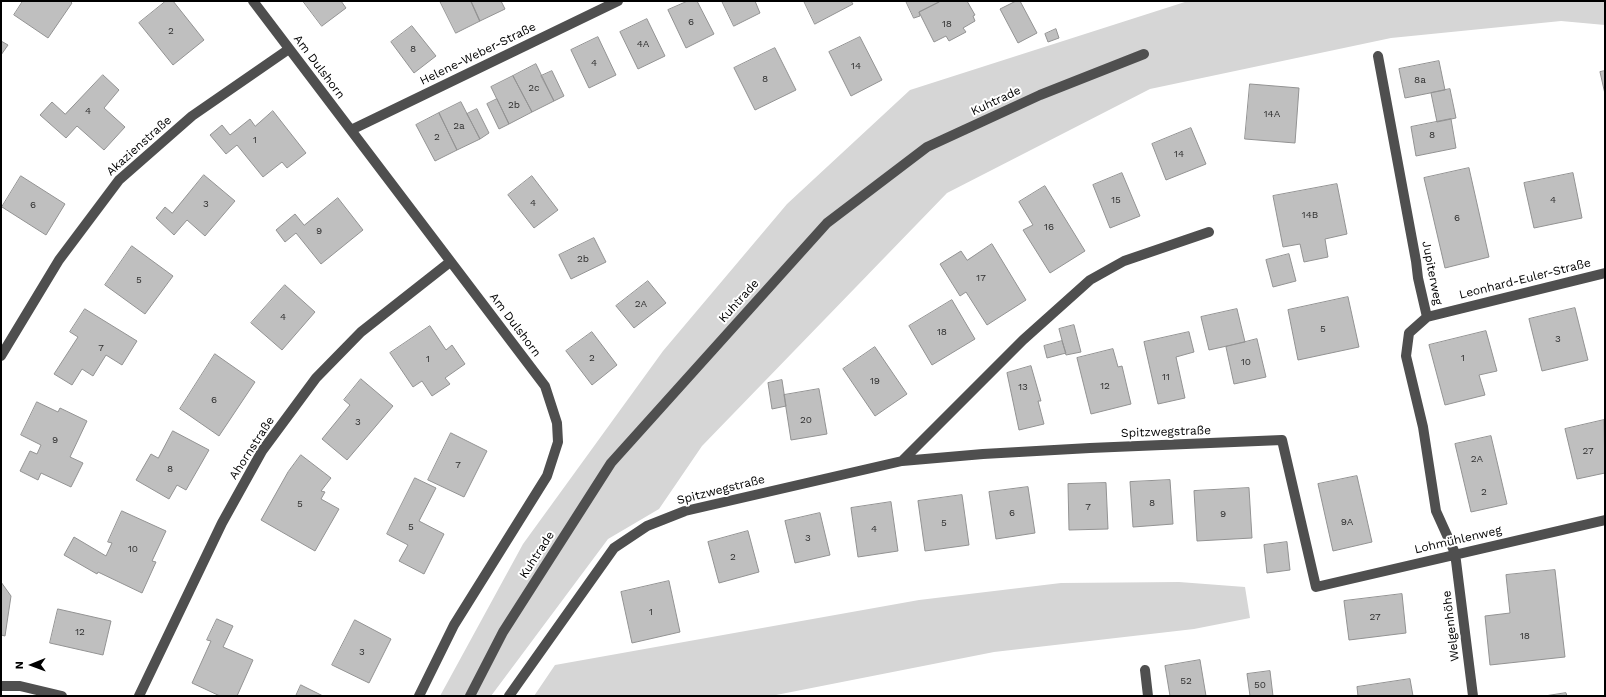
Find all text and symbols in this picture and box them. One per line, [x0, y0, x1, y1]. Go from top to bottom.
house number: 6 [688, 16, 694, 28]
house number: 18 [942, 18, 952, 30]
street label: Helene-Weber-Straße [418, 20, 538, 88]
house number: 2 [168, 25, 174, 37]
street label: Am Dulshorn [290, 32, 348, 102]
house number: 4A [637, 38, 649, 50]
house number: 8 [410, 43, 416, 55]
house number: 4 [591, 57, 597, 69]
house number: 14 [851, 60, 861, 72]
house number: 8 [762, 73, 768, 85]
house number: 8a [1414, 74, 1426, 86]
house number: 2c [528, 82, 540, 94]
street label: Kuhtrade [969, 83, 1023, 119]
house number: 2b [508, 99, 520, 111]
house number: 4 [85, 105, 91, 117]
house number: 14A [1264, 108, 1280, 120]
street label: Akazienstraße [104, 113, 174, 179]
house number: 2a [453, 120, 465, 132]
house number: 8 [1429, 129, 1435, 141]
house number: 2 [434, 131, 440, 143]
house number: 1 [253, 134, 257, 146]
house number: 14 [1174, 148, 1184, 160]
house number: 15 [1111, 194, 1121, 206]
house number: 4 [1550, 194, 1556, 206]
house number: 4 [530, 197, 536, 209]
house number: 3 [203, 198, 209, 210]
house number: 6 [30, 199, 36, 211]
house number: 14B [1302, 209, 1318, 221]
house number: 6 [1454, 212, 1460, 224]
house number: 16 [1044, 221, 1054, 233]
house number: 9 [316, 225, 322, 237]
street label: Jupiterweg [1419, 240, 1445, 306]
house number: 2b [577, 253, 589, 265]
street label: Leonhard-Euler-Straße [1458, 256, 1592, 302]
house number: 17 [976, 272, 986, 284]
house number: 5 [136, 274, 142, 286]
street label: Kuhtrade [716, 276, 762, 326]
street label: Am Dulshorn [486, 290, 544, 360]
house number: 2A [635, 298, 647, 310]
house number: 4 [280, 311, 286, 323]
house number: 5 [1320, 323, 1326, 335]
house number: 18 [937, 326, 947, 338]
house number: 3 [1555, 333, 1561, 345]
house number: 7 [98, 342, 104, 354]
house number: 2 [589, 352, 595, 364]
house number: 1 [1461, 352, 1465, 364]
house number: 1 [426, 353, 430, 365]
house number: 10 [1241, 356, 1251, 368]
house number: 11 [1162, 371, 1170, 383]
house number: 19 [870, 375, 880, 387]
house number: 12 [1100, 380, 1110, 392]
house number: 13 [1018, 381, 1028, 393]
house number: 6 [211, 394, 217, 406]
street label: Ahornstraße [226, 414, 278, 482]
house number: 20 [800, 414, 812, 426]
house number: 3 [355, 416, 361, 428]
street label: Spitzwegstraße [1121, 423, 1211, 441]
house number: 9 [52, 434, 58, 446]
house number: 27 [1582, 445, 1594, 457]
house number: 2A [1471, 453, 1483, 465]
house number: 7 [455, 459, 461, 471]
house number: 8 [167, 463, 173, 475]
street label: Spitzwegstraße [676, 472, 766, 508]
house number: 2 [1481, 486, 1487, 498]
house number: 8 [1149, 497, 1155, 509]
house number: 5 [297, 498, 303, 510]
house number: 7 [1085, 501, 1091, 513]
house number: 6 [1009, 507, 1015, 519]
house number: 9 [1220, 508, 1226, 520]
house number: 9A [1341, 516, 1353, 528]
house number: 5 [941, 517, 947, 529]
house number: 5 [408, 521, 414, 533]
house number: 4 [871, 523, 877, 535]
street label: Lohmühlenweg [1413, 523, 1503, 557]
street label: Kuhtrade [516, 529, 558, 581]
house number: 3 [805, 532, 811, 544]
house number: 10 [128, 543, 138, 555]
house number: 2 [730, 551, 736, 563]
street label: Welgenhöhe [1440, 590, 1462, 662]
house number: 1 [649, 606, 653, 618]
house number: 27 [1369, 611, 1381, 623]
house number: 12 [75, 626, 85, 638]
house number: 18 [1520, 630, 1530, 642]
north arrow [12, 645, 52, 685]
house number: 3 [359, 646, 365, 658]
text: N [13, 661, 26, 669]
house number: 52 [1180, 675, 1192, 687]
house number: 50 [1254, 679, 1266, 691]

